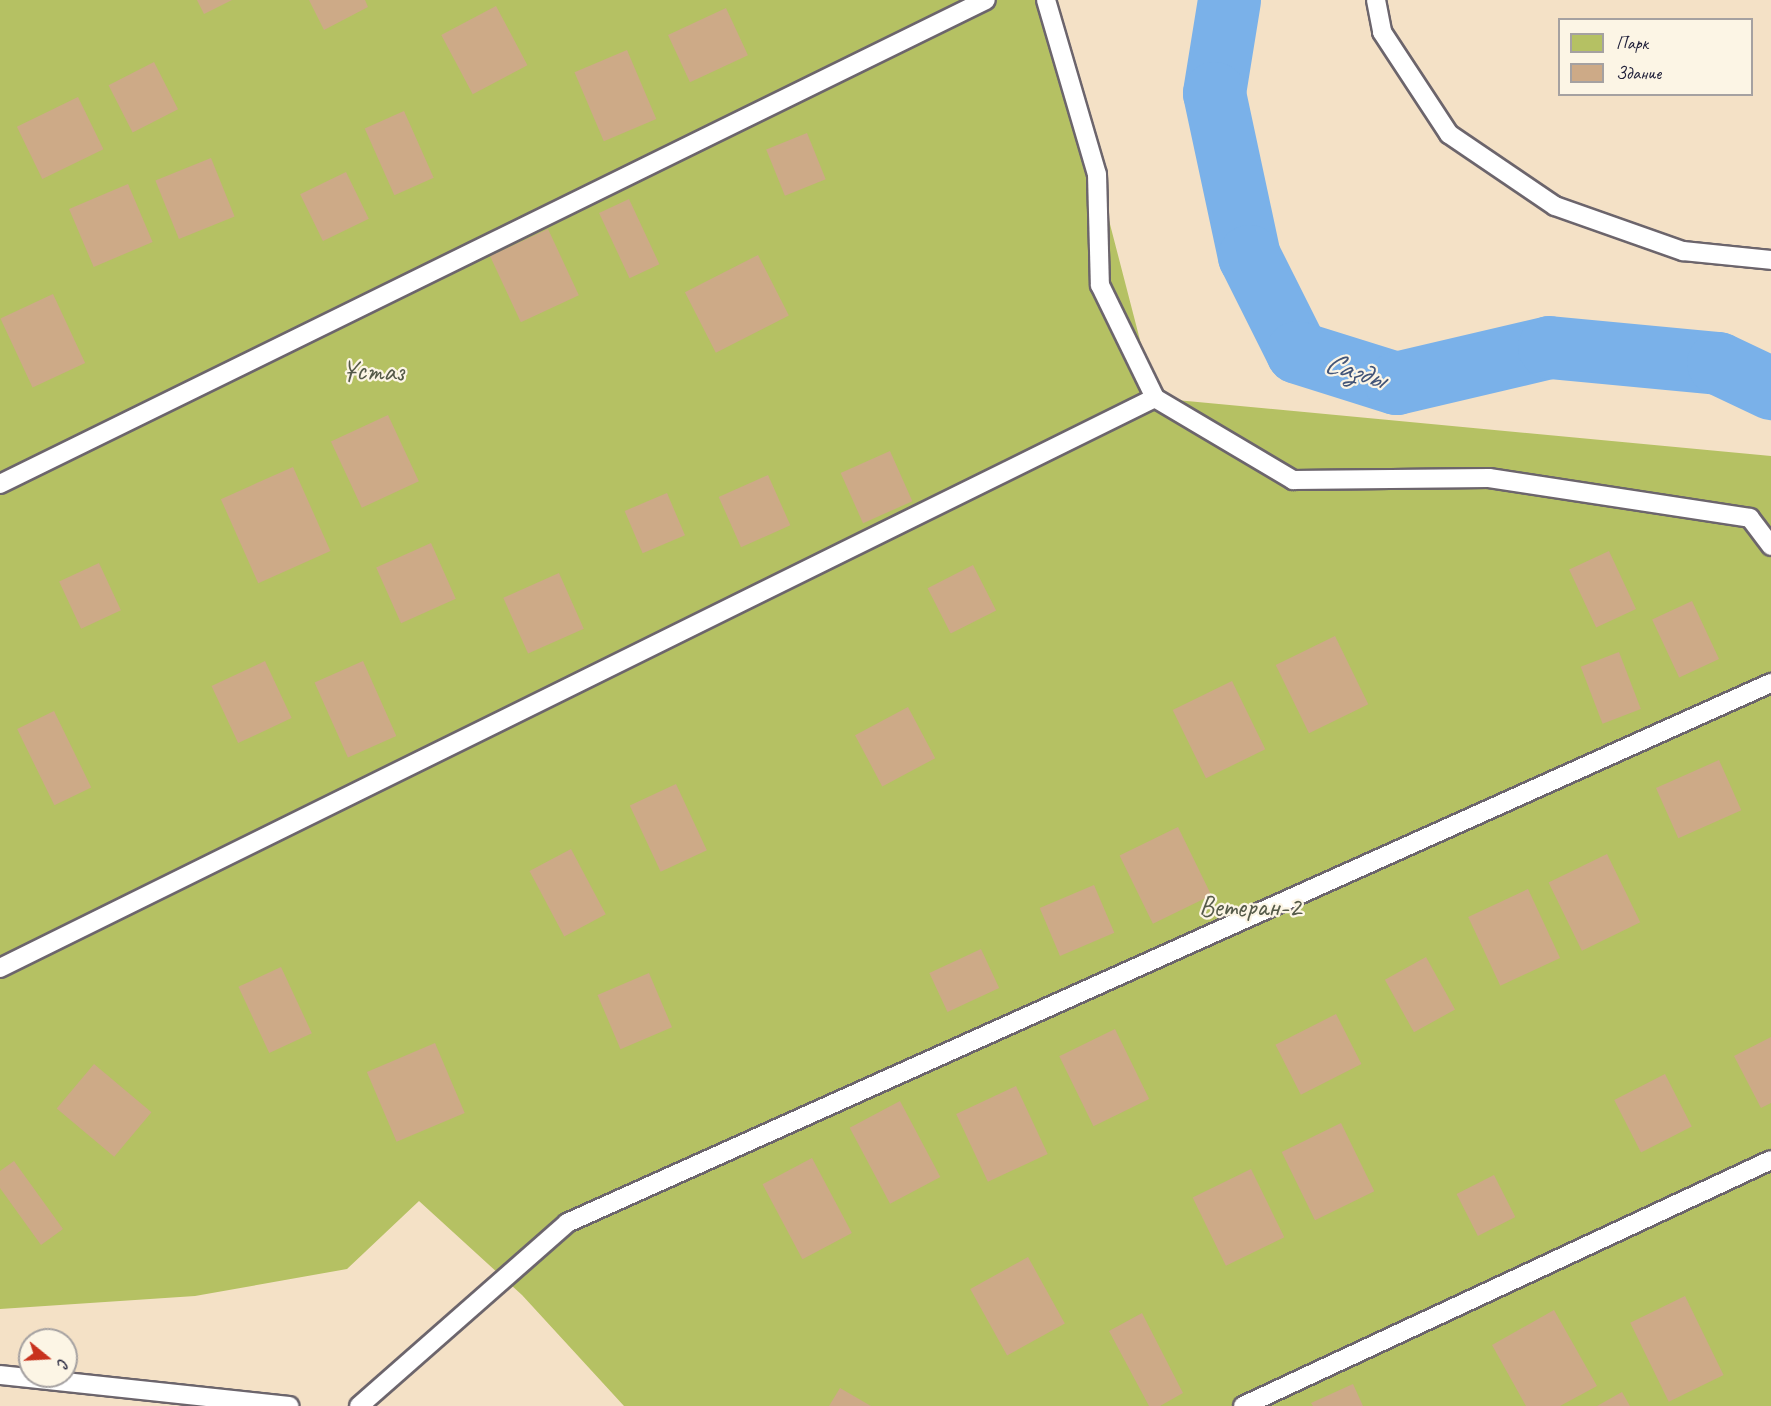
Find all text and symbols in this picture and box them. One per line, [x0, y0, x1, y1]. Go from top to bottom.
legend [1558, 18, 1753, 96]
text: Парк [1616, 32, 1648, 54]
text: Здание [1616, 62, 1661, 84]
water label: Сазды [1321, 344, 1389, 396]
park label: Ұстаз [341, 354, 403, 388]
park label: Ветеран-2 [1199, 890, 1301, 924]
north arrow [18, 1328, 78, 1388]
text: С [52, 1356, 74, 1370]

